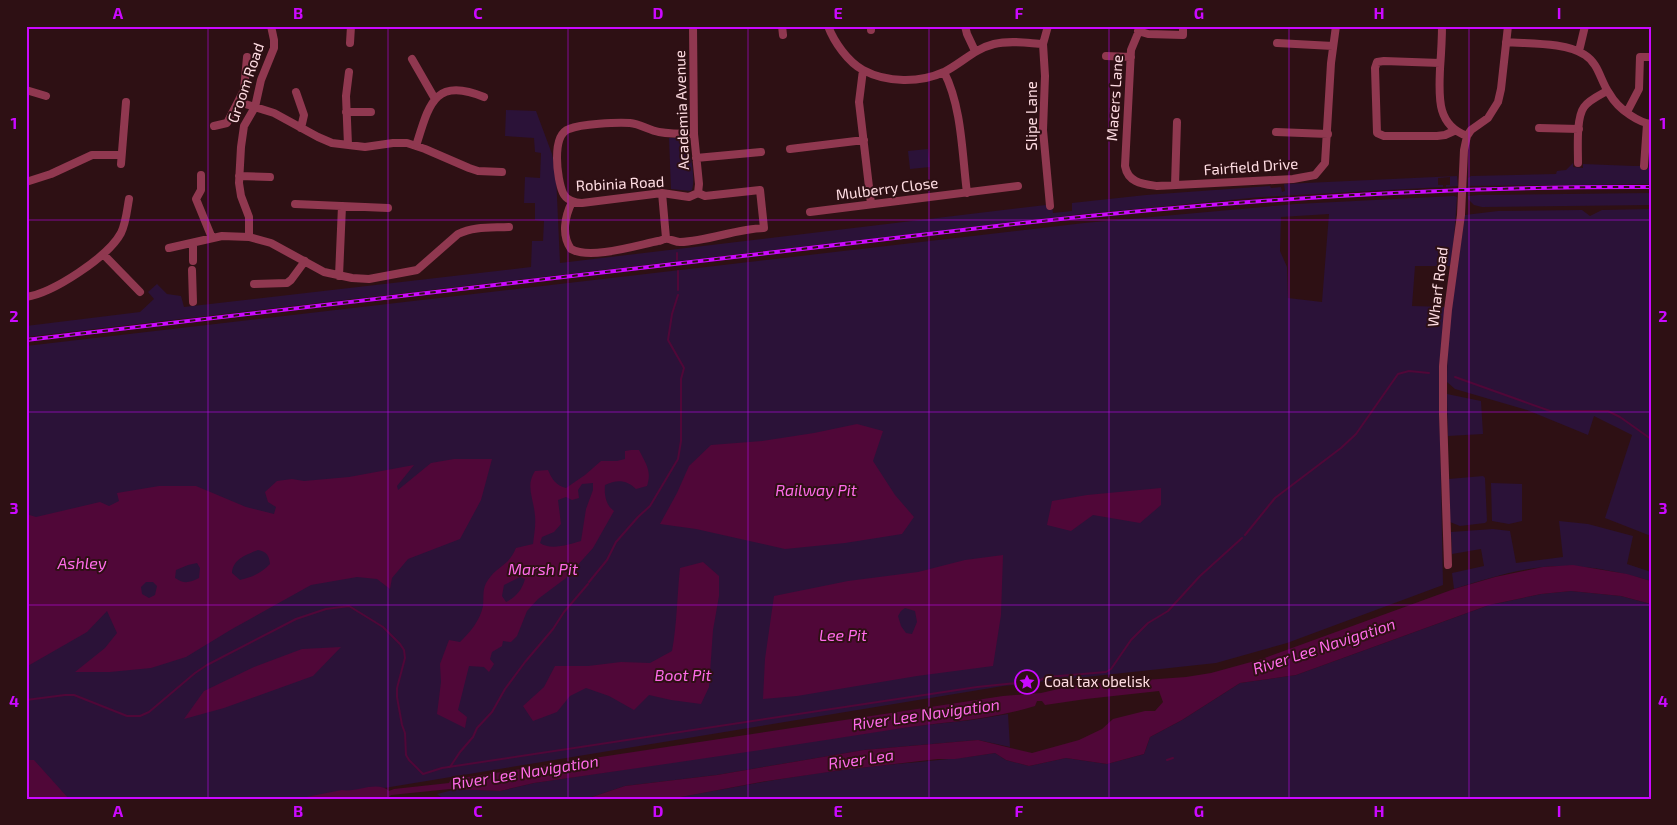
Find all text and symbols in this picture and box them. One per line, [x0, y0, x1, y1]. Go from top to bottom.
text: A [113, 3, 124, 22]
text: B [293, 3, 303, 22]
text: C [473, 3, 483, 22]
text: D [653, 3, 664, 22]
text: E [833, 3, 843, 22]
text: F [1015, 3, 1024, 22]
text: G [1194, 3, 1204, 22]
text: H [1373, 3, 1385, 22]
text: I [1557, 3, 1561, 22]
street label: Groom Road [223, 40, 267, 125]
street label: Academia Avenue [670, 50, 692, 170]
street label: Macers Lane [1102, 54, 1126, 142]
street label: Slipe Lane [1022, 81, 1040, 151]
text: 1 [11, 113, 17, 132]
text: 1 [1660, 113, 1666, 132]
street label: Fairfield Drive [1203, 154, 1299, 178]
street label: Robinia Road [575, 172, 665, 194]
street label: Mulberry Close [835, 173, 939, 203]
street label: Wharf Road [1423, 246, 1451, 328]
text: 2 [9, 306, 19, 325]
text: 2 [1658, 306, 1668, 325]
water label: Railway Pit [775, 480, 858, 500]
text: 3 [9, 498, 19, 517]
text: 3 [1658, 498, 1668, 517]
water label: Ashley [56, 553, 107, 573]
water label: Marsh Pit [508, 559, 579, 578]
water label: River Lee Navigation [1250, 614, 1398, 678]
water label: Lee Pit [819, 625, 868, 644]
water label: Boot Pit [655, 665, 712, 684]
place icon: Coal tax obelisk [1014, 669, 1040, 695]
place label: Coal tax obelisk [1044, 672, 1151, 690]
text: 4 [9, 691, 19, 710]
text: 4 [1658, 691, 1668, 710]
water label: River Lee Navigation [851, 694, 1001, 733]
water label: River Lea [827, 744, 895, 773]
water label: River Lee Navigation [450, 750, 600, 793]
text: A [113, 801, 124, 820]
text: B [293, 801, 303, 820]
text: C [473, 801, 483, 820]
text: D [653, 801, 664, 820]
text: E [833, 801, 843, 820]
text: F [1015, 801, 1024, 820]
text: G [1194, 801, 1204, 820]
text: H [1373, 801, 1385, 820]
text: I [1557, 801, 1561, 820]

